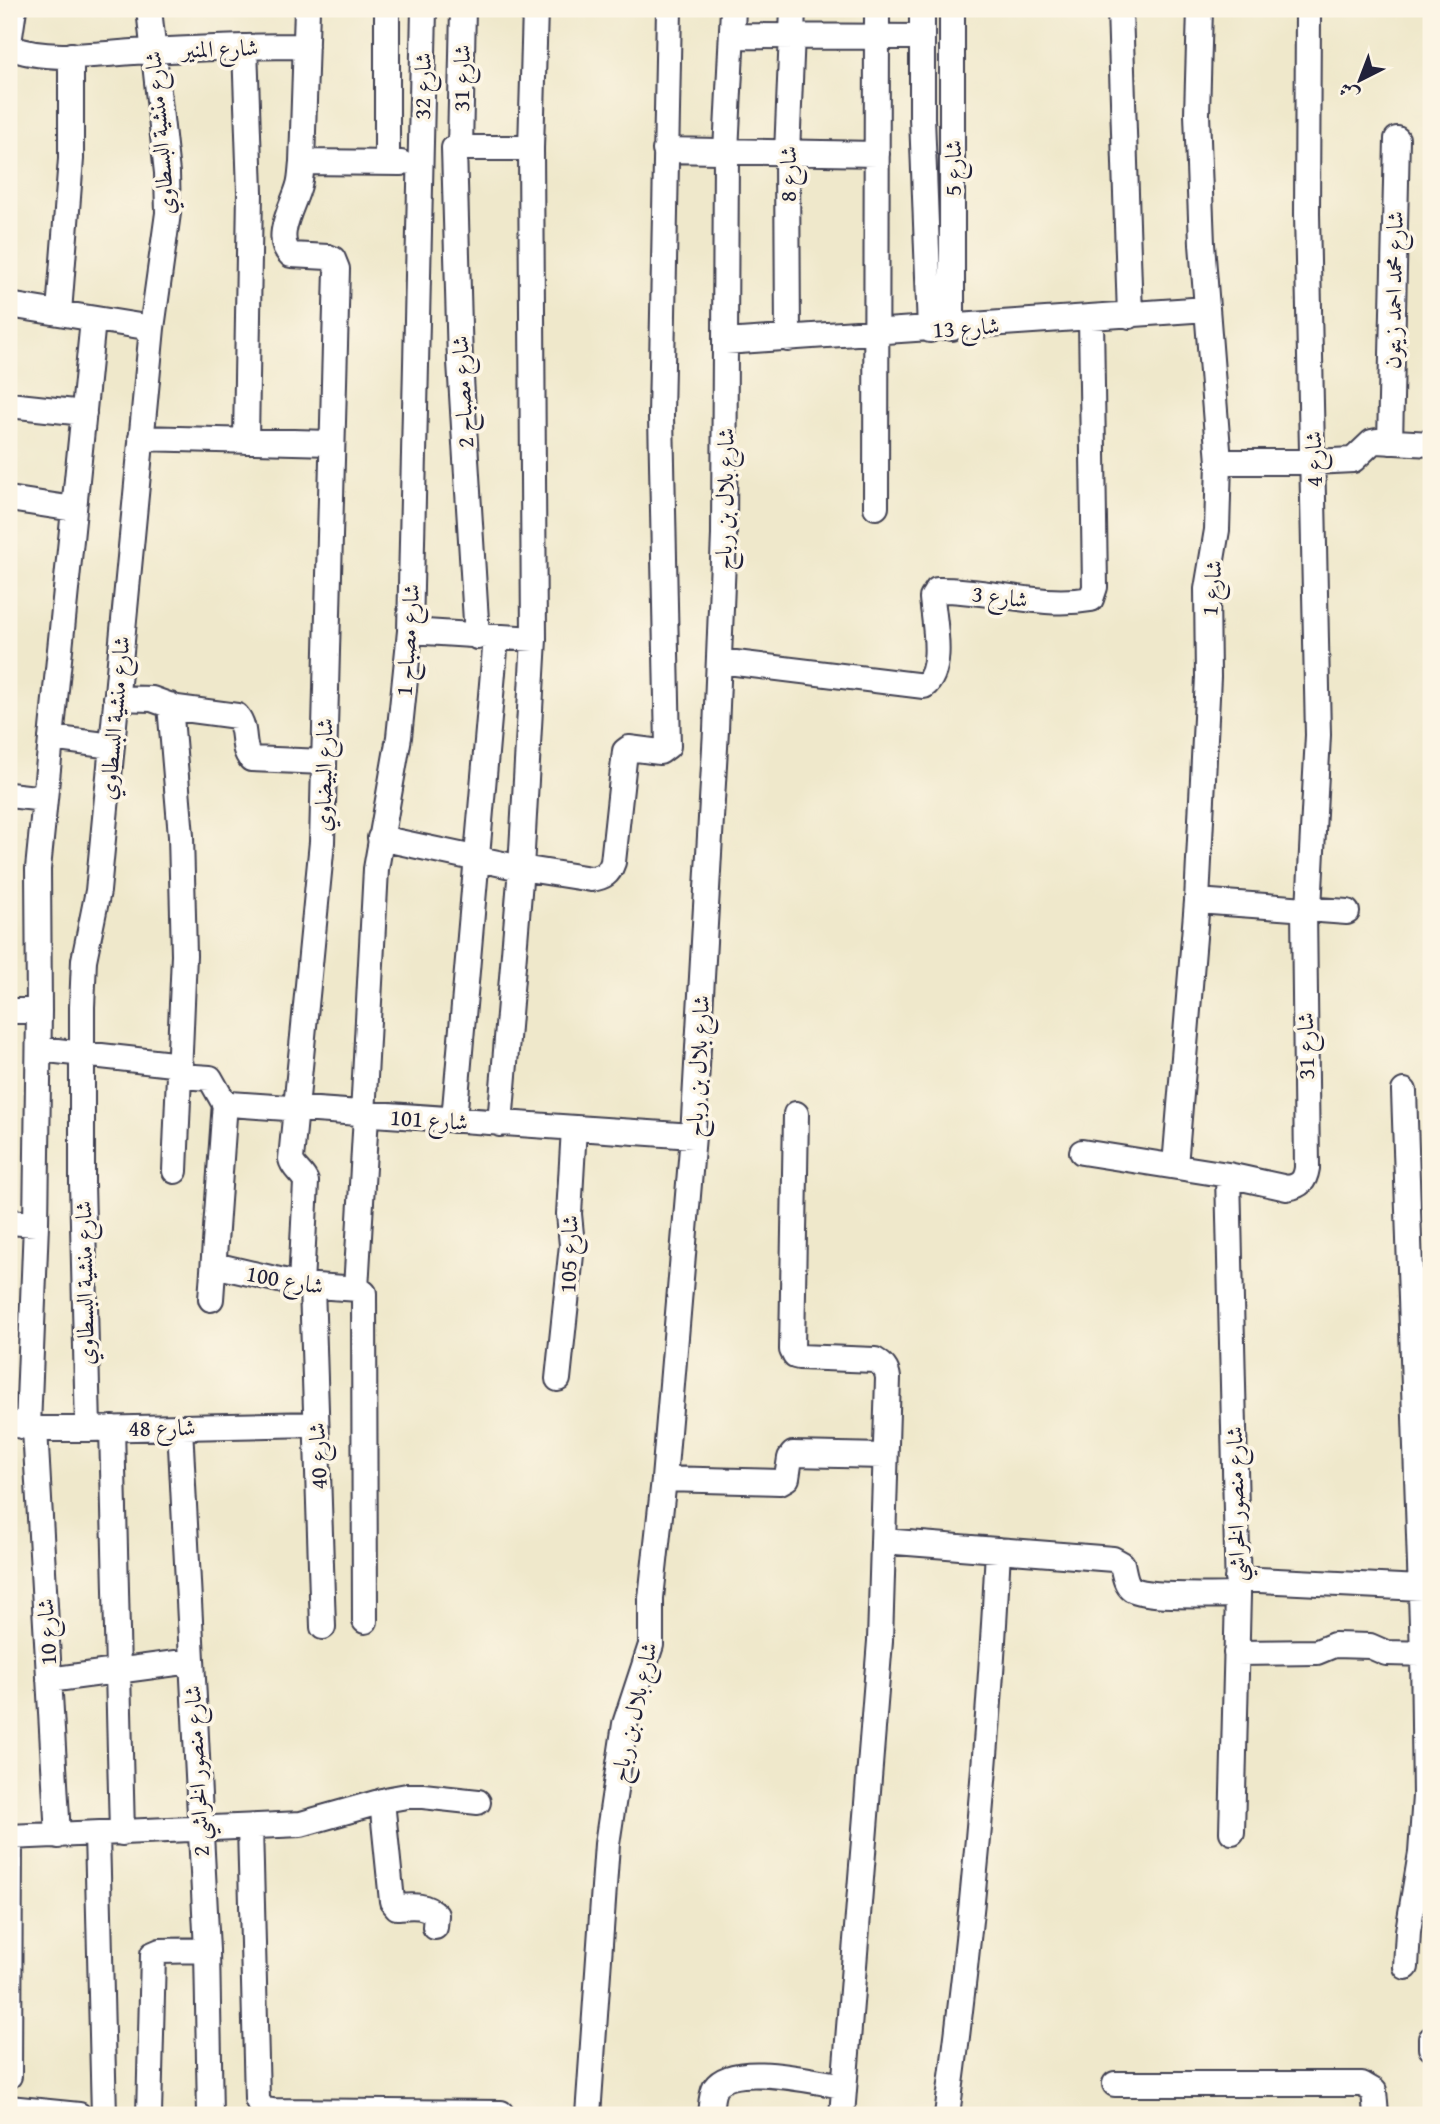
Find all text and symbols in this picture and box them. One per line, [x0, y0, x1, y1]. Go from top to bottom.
street label: شارع المنير [179, 30, 259, 70]
street label: شارع 31 [444, 44, 482, 112]
north arrow [1324, 46, 1394, 116]
street label: شارع منشية البسطاوي [135, 49, 187, 216]
street label: شارع 32 [405, 52, 443, 120]
text: ش [1332, 76, 1365, 109]
street label: شارع 5 [936, 140, 973, 196]
street label: شارع 8 [771, 146, 808, 202]
street label: شارع محمد احمد زيتون [1375, 211, 1415, 369]
street label: شارع 13 [931, 308, 1001, 350]
street label: شارع مصباح 2 [443, 335, 486, 449]
street label: شارع بلال بن رباح [706, 428, 747, 571]
street label: شارع 4 [1296, 431, 1334, 487]
street label: شارع 1 [1192, 559, 1234, 618]
street label: شارع 3 [970, 576, 1030, 620]
street label: شارع مصباح 1 [387, 583, 432, 698]
street label: شارع منشية البسطاوي [90, 635, 142, 802]
street label: شارع البيضاوي [306, 718, 344, 832]
street label: شارع بلال بن رباح [677, 994, 722, 1138]
street label: شارع 31 [1288, 1012, 1326, 1080]
street label: شارع 101 [389, 1100, 469, 1142]
street label: شارع منشية البسطاوي [66, 1200, 106, 1365]
street label: شارع 105 [550, 1214, 590, 1294]
street label: شارع 100 [243, 1256, 326, 1306]
street label: شارع 48 [128, 1410, 196, 1448]
street label: شارع 40 [299, 1422, 339, 1490]
street label: شارع منصور الخراشي [1217, 1426, 1259, 1582]
street label: شارع 10 [28, 1597, 68, 1666]
street label: شارع بلال بن رباح [601, 1639, 670, 1786]
street label: شارع منصور الخراشي 2 [175, 1684, 223, 1858]

